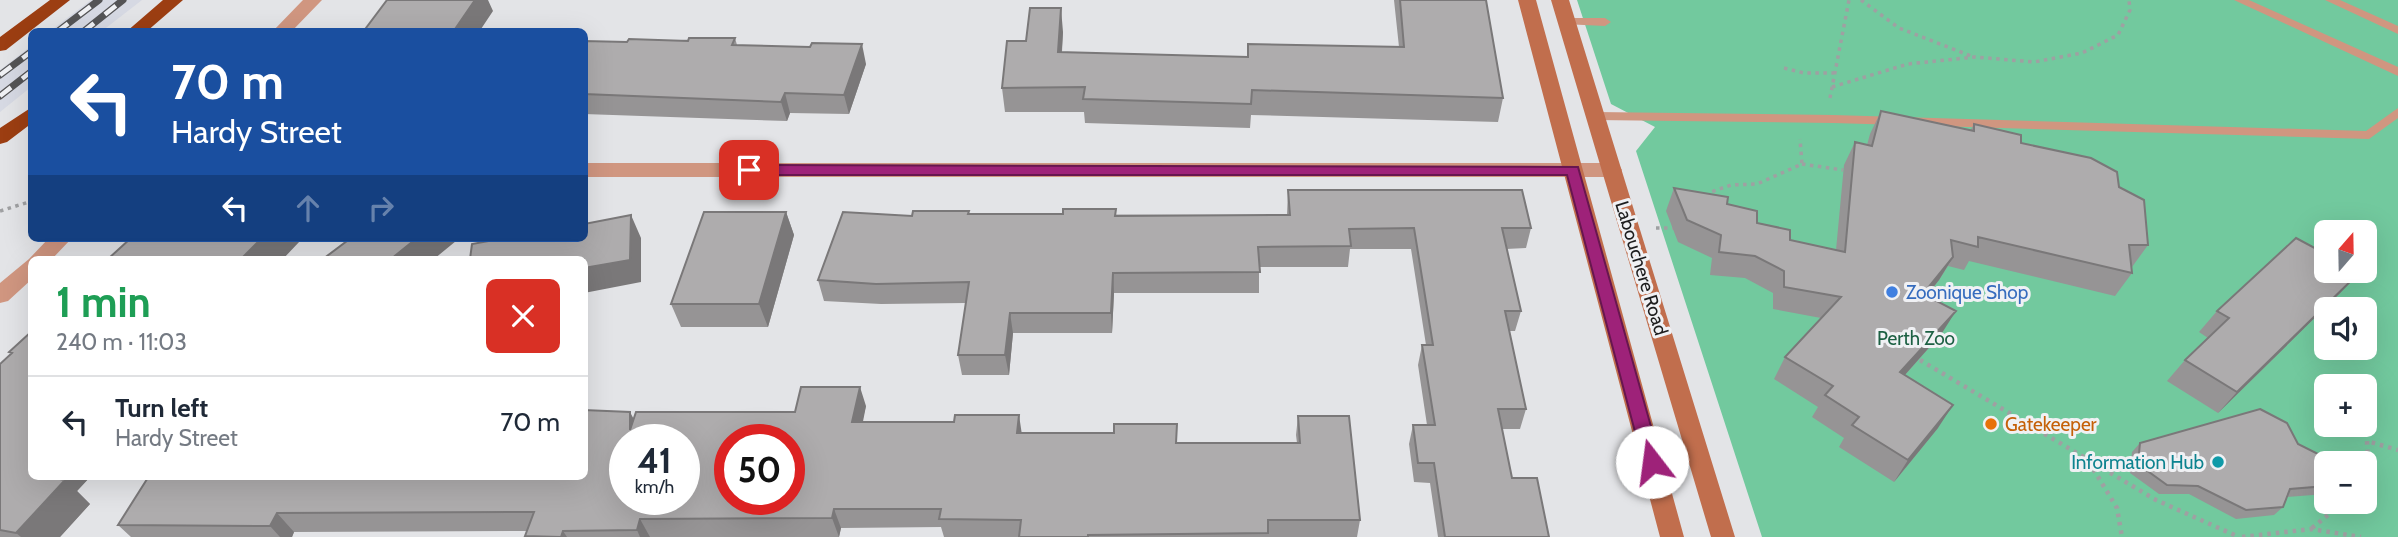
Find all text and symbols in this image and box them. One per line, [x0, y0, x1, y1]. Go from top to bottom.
text: 70 m [171, 52, 284, 111]
icon: left [56, 56, 147, 147]
text: Hardy Street [171, 112, 342, 151]
pin [719, 140, 779, 200]
icon: arrive [730, 151, 768, 189]
icon: left [216, 189, 254, 227]
icon: ahead [289, 189, 327, 227]
icon: right [362, 189, 400, 227]
street label: Labouchere Road [1610, 198, 1673, 338]
north arrow [2314, 220, 2376, 284]
map controls [2314, 220, 2377, 514]
text: 1 min [56, 276, 151, 328]
button: close [486, 279, 560, 353]
place label: Zoonique Shop [1906, 281, 2028, 304]
marker: Zoonique Shop [1884, 284, 1900, 300]
button: sound [2314, 297, 2377, 360]
park label: Perth Zoo [1877, 327, 1955, 350]
text: 240 m · 11:03 [56, 328, 187, 356]
button: + [2314, 374, 2377, 437]
text: Turn left [115, 392, 208, 424]
icon: left [56, 403, 94, 441]
text: 70 m [500, 406, 560, 438]
place label: Gatekeeper [2005, 413, 2097, 436]
marker: Gatekeeper [1983, 416, 1999, 432]
text: Hardy Street [115, 424, 238, 452]
speed limit sign: 50 [714, 424, 805, 515]
position arrow [1615, 425, 1689, 499]
text: 41 [637, 439, 672, 482]
place label: Information Hub [2071, 451, 2204, 474]
button: − [2314, 451, 2377, 514]
marker: Information Hub [2210, 454, 2226, 470]
text: km/h [635, 476, 674, 498]

